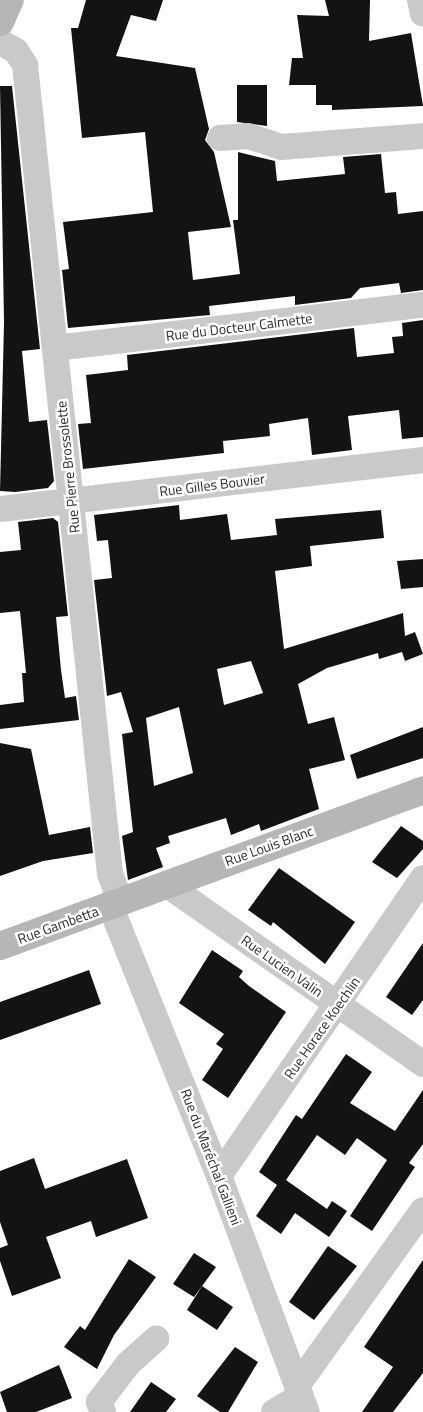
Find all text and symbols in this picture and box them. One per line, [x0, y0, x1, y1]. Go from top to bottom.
street label: Rue du Docteur Calmette [165, 310, 313, 344]
street label: Rue Pierre Brossolette [53, 400, 83, 534]
street label: Rue Gilles Bouvier [158, 470, 266, 500]
street label: Rue Louis Blanc [223, 822, 315, 870]
street label: Rue Gambetta [15, 903, 101, 947]
street label: Rue Lucien Valin [238, 932, 326, 1000]
street label: Rue Horace Koechlin [281, 974, 363, 1082]
street label: Rue du Maréchal Gallieni [177, 1087, 245, 1227]

